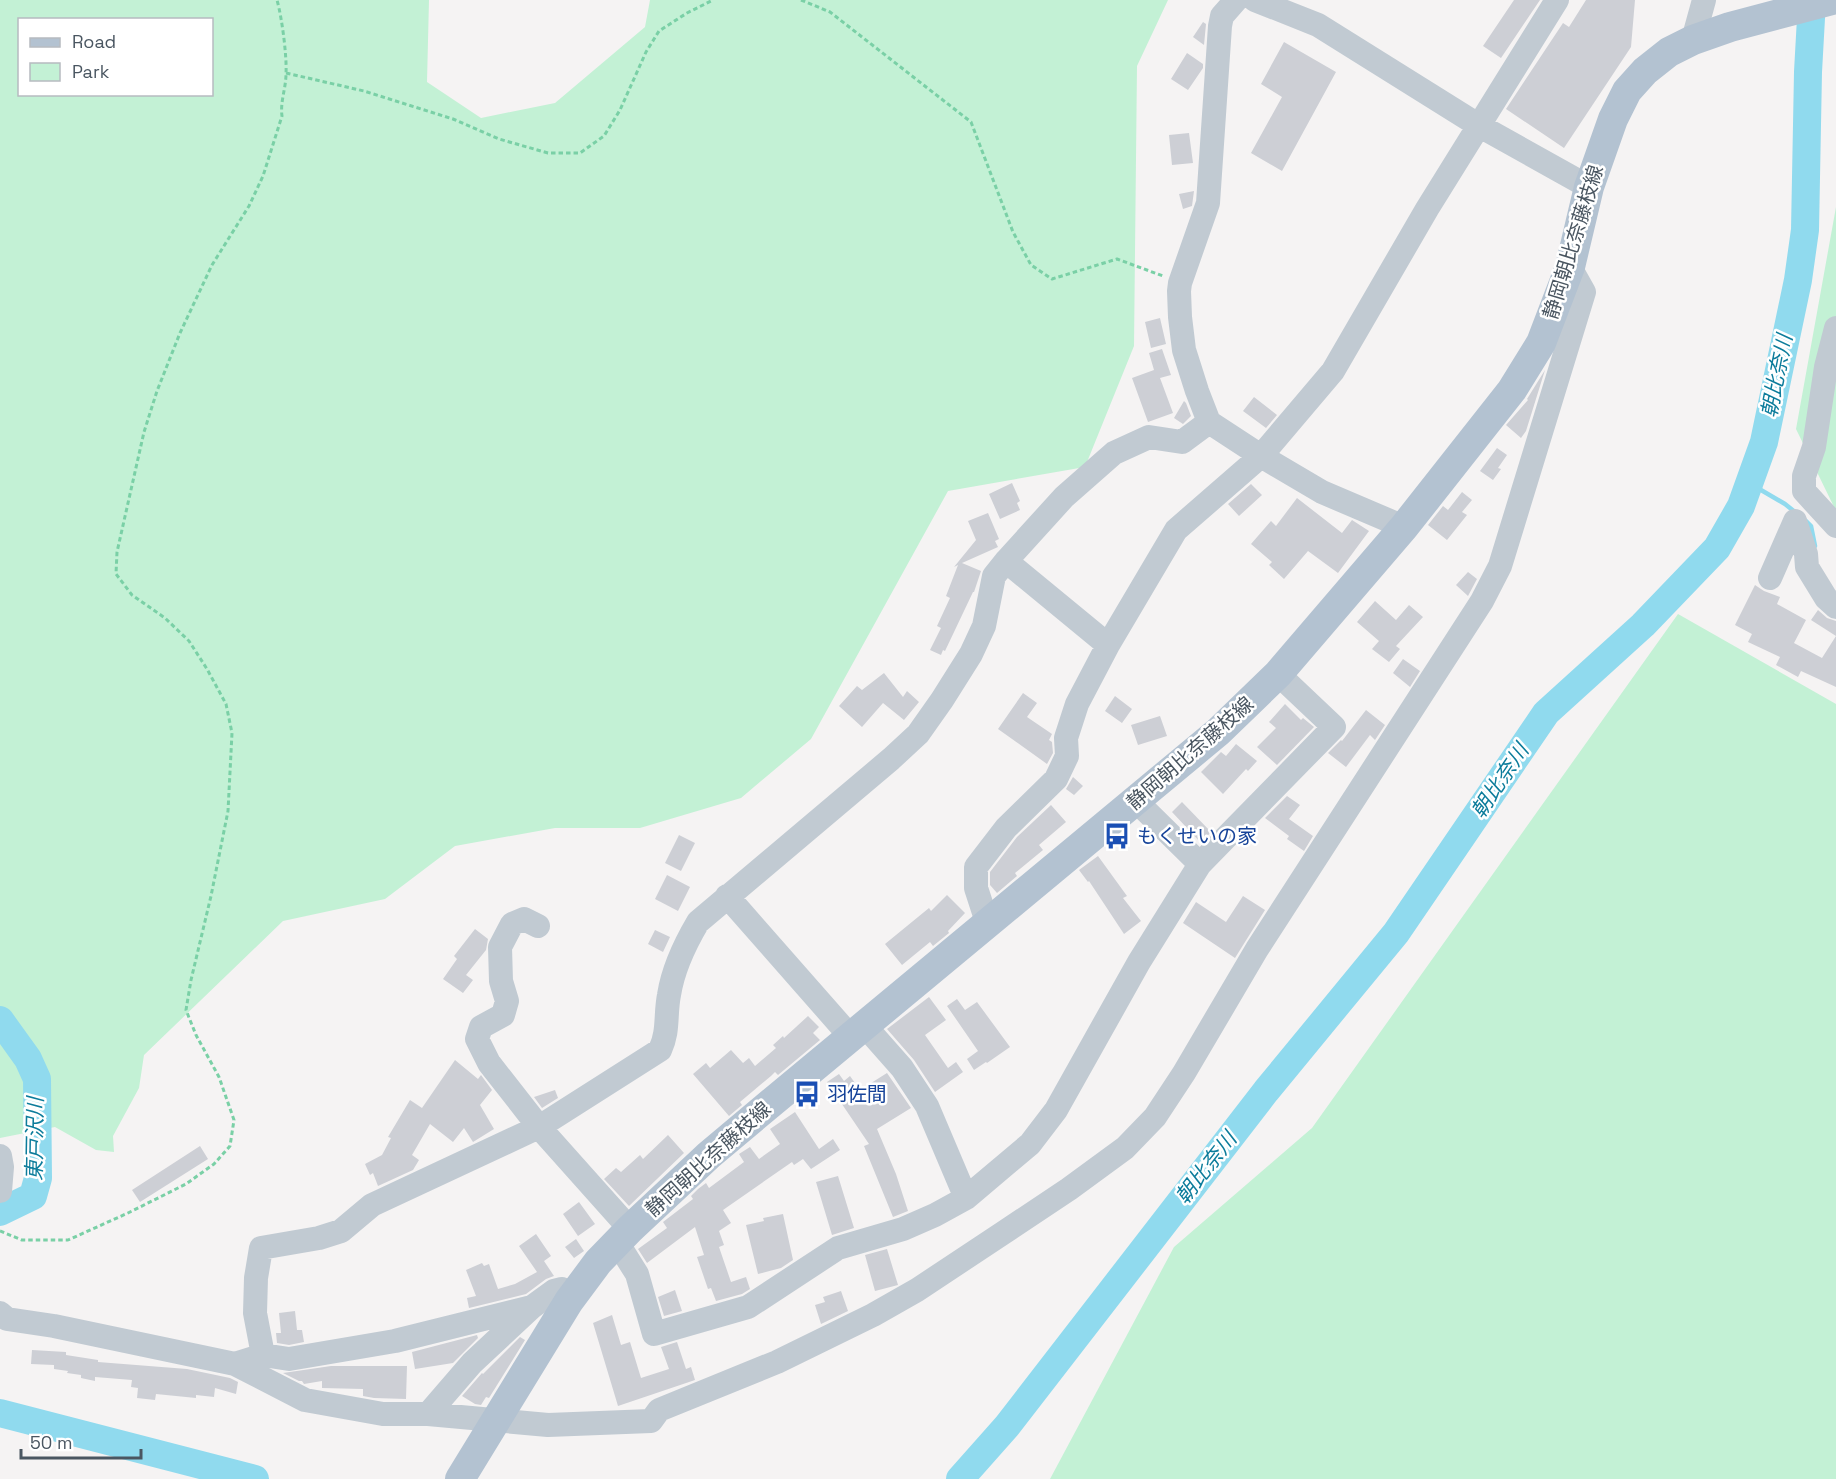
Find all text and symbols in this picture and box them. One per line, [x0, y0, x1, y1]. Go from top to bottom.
legend [18, 18, 213, 96]
text: Road [72, 30, 116, 53]
text: Park [72, 60, 110, 83]
street label: 静岡朝比奈藤枝線 [1537, 162, 1609, 322]
water label: 朝比奈川 [1755, 330, 1798, 420]
street label: 静岡朝比奈藤枝線 [1121, 691, 1259, 815]
water label: 朝比奈川 [1465, 737, 1535, 823]
bus stop icon: もくせいの家 [1102, 821, 1132, 851]
place label: もくせいの家 [1137, 823, 1257, 849]
bus stop icon: 羽佐間 [792, 1079, 822, 1109]
place label: 羽佐間 [827, 1081, 887, 1107]
water label: 東戸沢川 [20, 1095, 49, 1181]
street label: 静岡朝比奈藤枝線 [640, 1096, 776, 1222]
water label: 朝比奈川 [1169, 1125, 1243, 1209]
scale bar [21, 1422, 141, 1460]
text: 50 m [30, 1431, 72, 1454]

